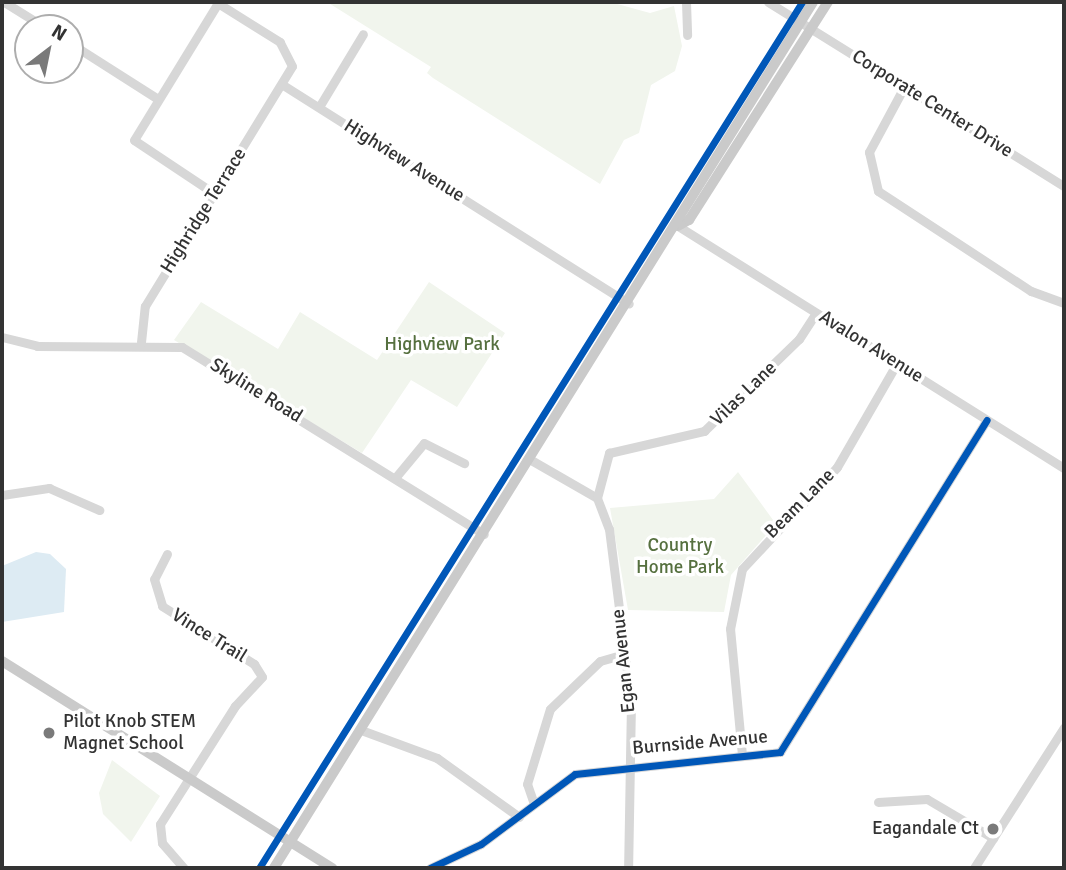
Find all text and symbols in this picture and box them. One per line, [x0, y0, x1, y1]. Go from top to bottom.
north arrow [14, 14, 84, 84]
text: N [47, 19, 71, 47]
street label: Corporate Center Drive [847, 45, 1017, 163]
street label: Highview Avenue [339, 115, 469, 207]
street label: Highridge Terrace [156, 144, 252, 278]
street label: Avalon Avenue [815, 306, 927, 388]
park label: Highview Park [384, 334, 500, 356]
street label: Skyline Road [206, 354, 306, 428]
street label: Vilas Lane [706, 357, 782, 431]
street label: Beam Lane [760, 464, 840, 544]
park label: Country Home Park [636, 535, 724, 579]
street label: Vince Trail [167, 604, 251, 668]
street label: Egan Avenue [607, 608, 641, 714]
place label: Pilot Knob STEM Magnet School [63, 711, 196, 755]
marker: Pilot Knob STEM Magnet School [41, 725, 57, 741]
street label: Burnside Avenue [631, 726, 769, 760]
place label: Eagandale Ct [872, 818, 979, 840]
marker: Eagandale Ct [985, 821, 1001, 837]

